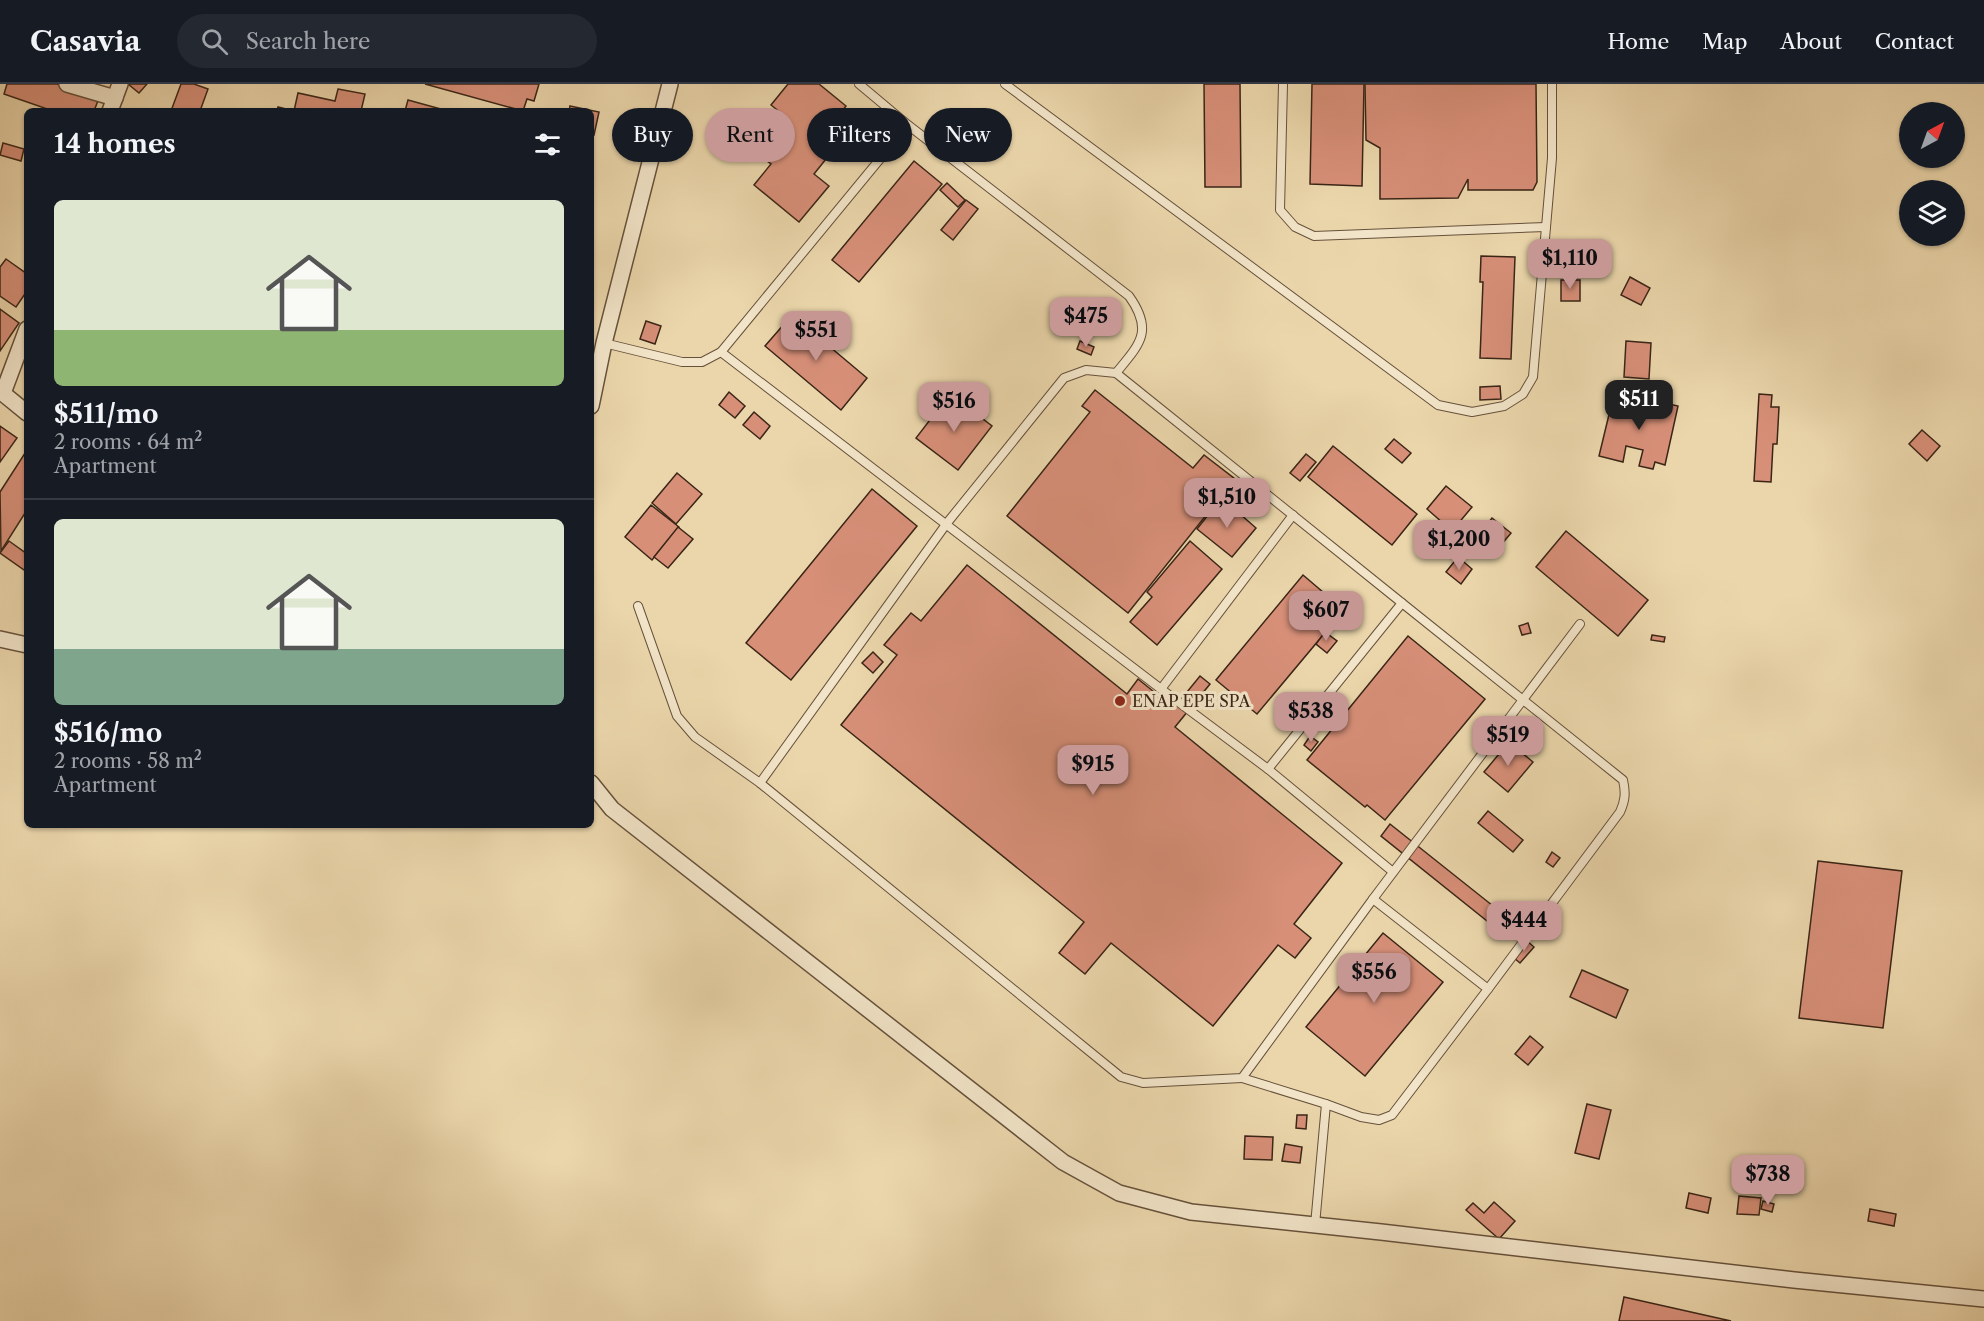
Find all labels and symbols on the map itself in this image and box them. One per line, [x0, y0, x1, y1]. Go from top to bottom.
north arrow [1899, 102, 1965, 168]
pin: $1,110 [1521, 239, 1619, 290]
pin: $475 [1050, 297, 1122, 348]
pin: $551 [780, 311, 852, 362]
pin: $511 [1603, 380, 1675, 431]
pin: $516 [918, 382, 990, 433]
pin: $1,510 [1178, 478, 1276, 529]
pin: $1,200 [1410, 520, 1508, 571]
pin: $607 [1290, 591, 1362, 642]
place label: ENAP EPE SPA [1132, 691, 1252, 711]
pin: $538 [1275, 692, 1347, 743]
marker: ENAP EPE SPA [1113, 694, 1127, 708]
pin: $519 [1472, 716, 1544, 767]
pin: $915 [1057, 745, 1129, 796]
pin: $444 [1488, 901, 1560, 952]
pin: $556 [1338, 953, 1410, 1004]
pin: $738 [1732, 1155, 1804, 1206]

